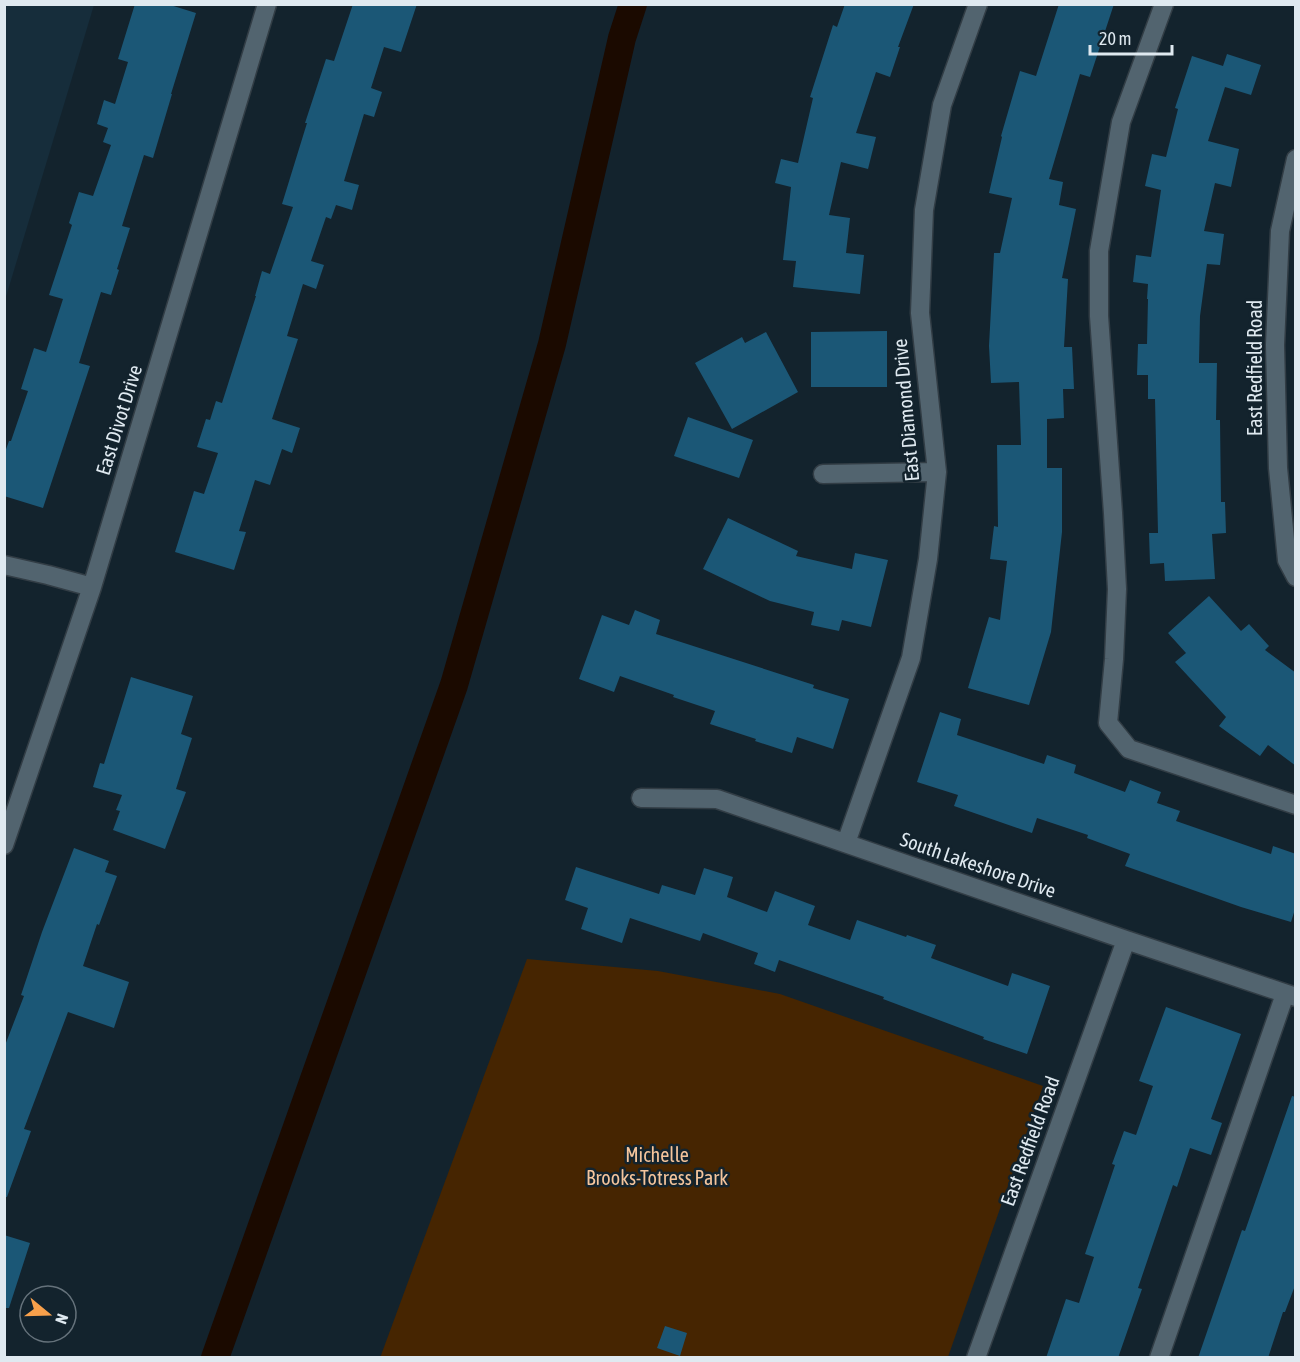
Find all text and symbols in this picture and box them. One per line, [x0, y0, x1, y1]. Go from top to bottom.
scale bar [1090, 18, 1172, 56]
text: 20 m [1099, 28, 1131, 49]
street label: East Redfield Road [1243, 300, 1266, 436]
street label: East Diamond Drive [888, 338, 923, 482]
street label: East Divot Drive [91, 362, 146, 478]
street label: South Lakeshore Drive [897, 827, 1059, 902]
street label: East Redfield Road [995, 1073, 1064, 1209]
park label: Michelle Brooks-Totress Park [586, 1143, 728, 1189]
north arrow [18, 1284, 78, 1344]
text: N [52, 1311, 72, 1326]

